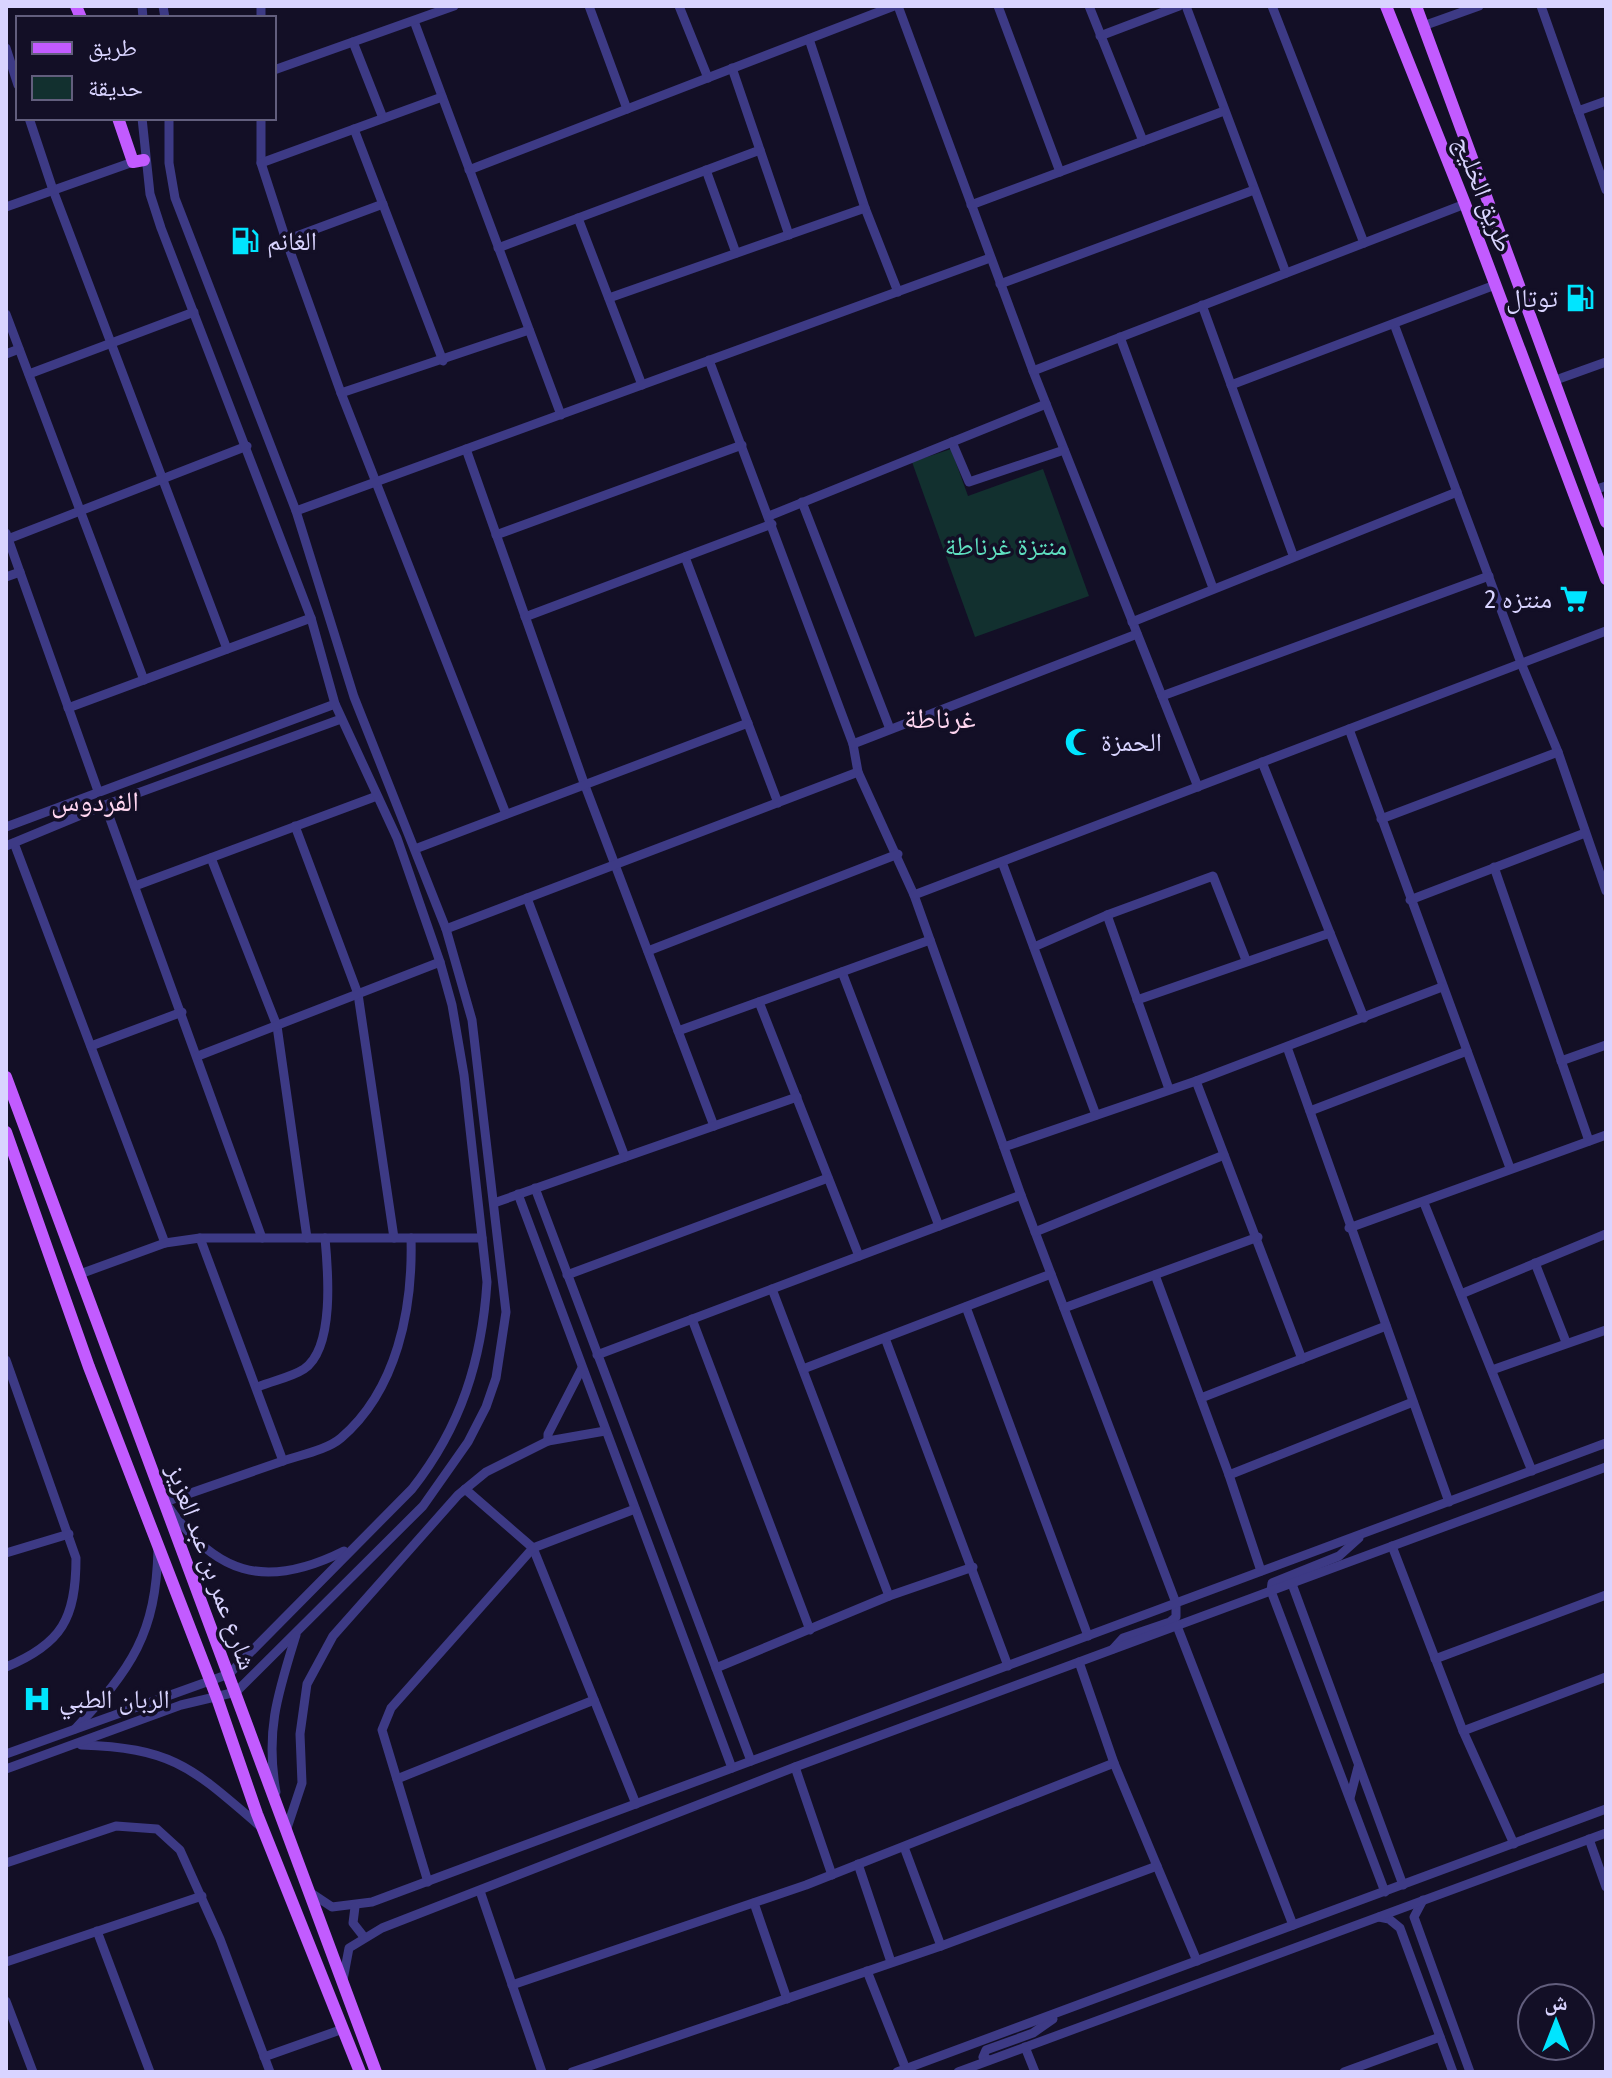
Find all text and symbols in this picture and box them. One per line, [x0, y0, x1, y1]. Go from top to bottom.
legend [16, 16, 276, 120]
text: طريق [88, 34, 137, 62]
text: حديقة [88, 74, 143, 102]
street label: طريق الخليج [1446, 132, 1520, 257]
fuel station icon: الغانم [230, 226, 260, 256]
place label: الغانم [267, 226, 317, 258]
place label: توتال [1506, 283, 1558, 314]
fuel station icon: توتال [1565, 283, 1595, 313]
park label: منتزة غرناطة [945, 531, 1067, 562]
place label: منتزه 2 [1485, 584, 1552, 615]
supermarket icon: منتزه 2 [1559, 584, 1589, 614]
district label: غرناطة [904, 702, 976, 735]
mosque icon: الحمزة [1064, 727, 1094, 757]
place label: الحمزة [1101, 727, 1162, 758]
district label: الفردوس [51, 785, 139, 819]
street label: شارع عمر بن عبد العزيز [160, 1459, 263, 1674]
hospital icon: الربان الطبي [22, 1684, 52, 1714]
place label: الربان الطبي [59, 1684, 170, 1720]
north arrow [1516, 1982, 1596, 2062]
text: ش [1544, 1989, 1568, 2016]

